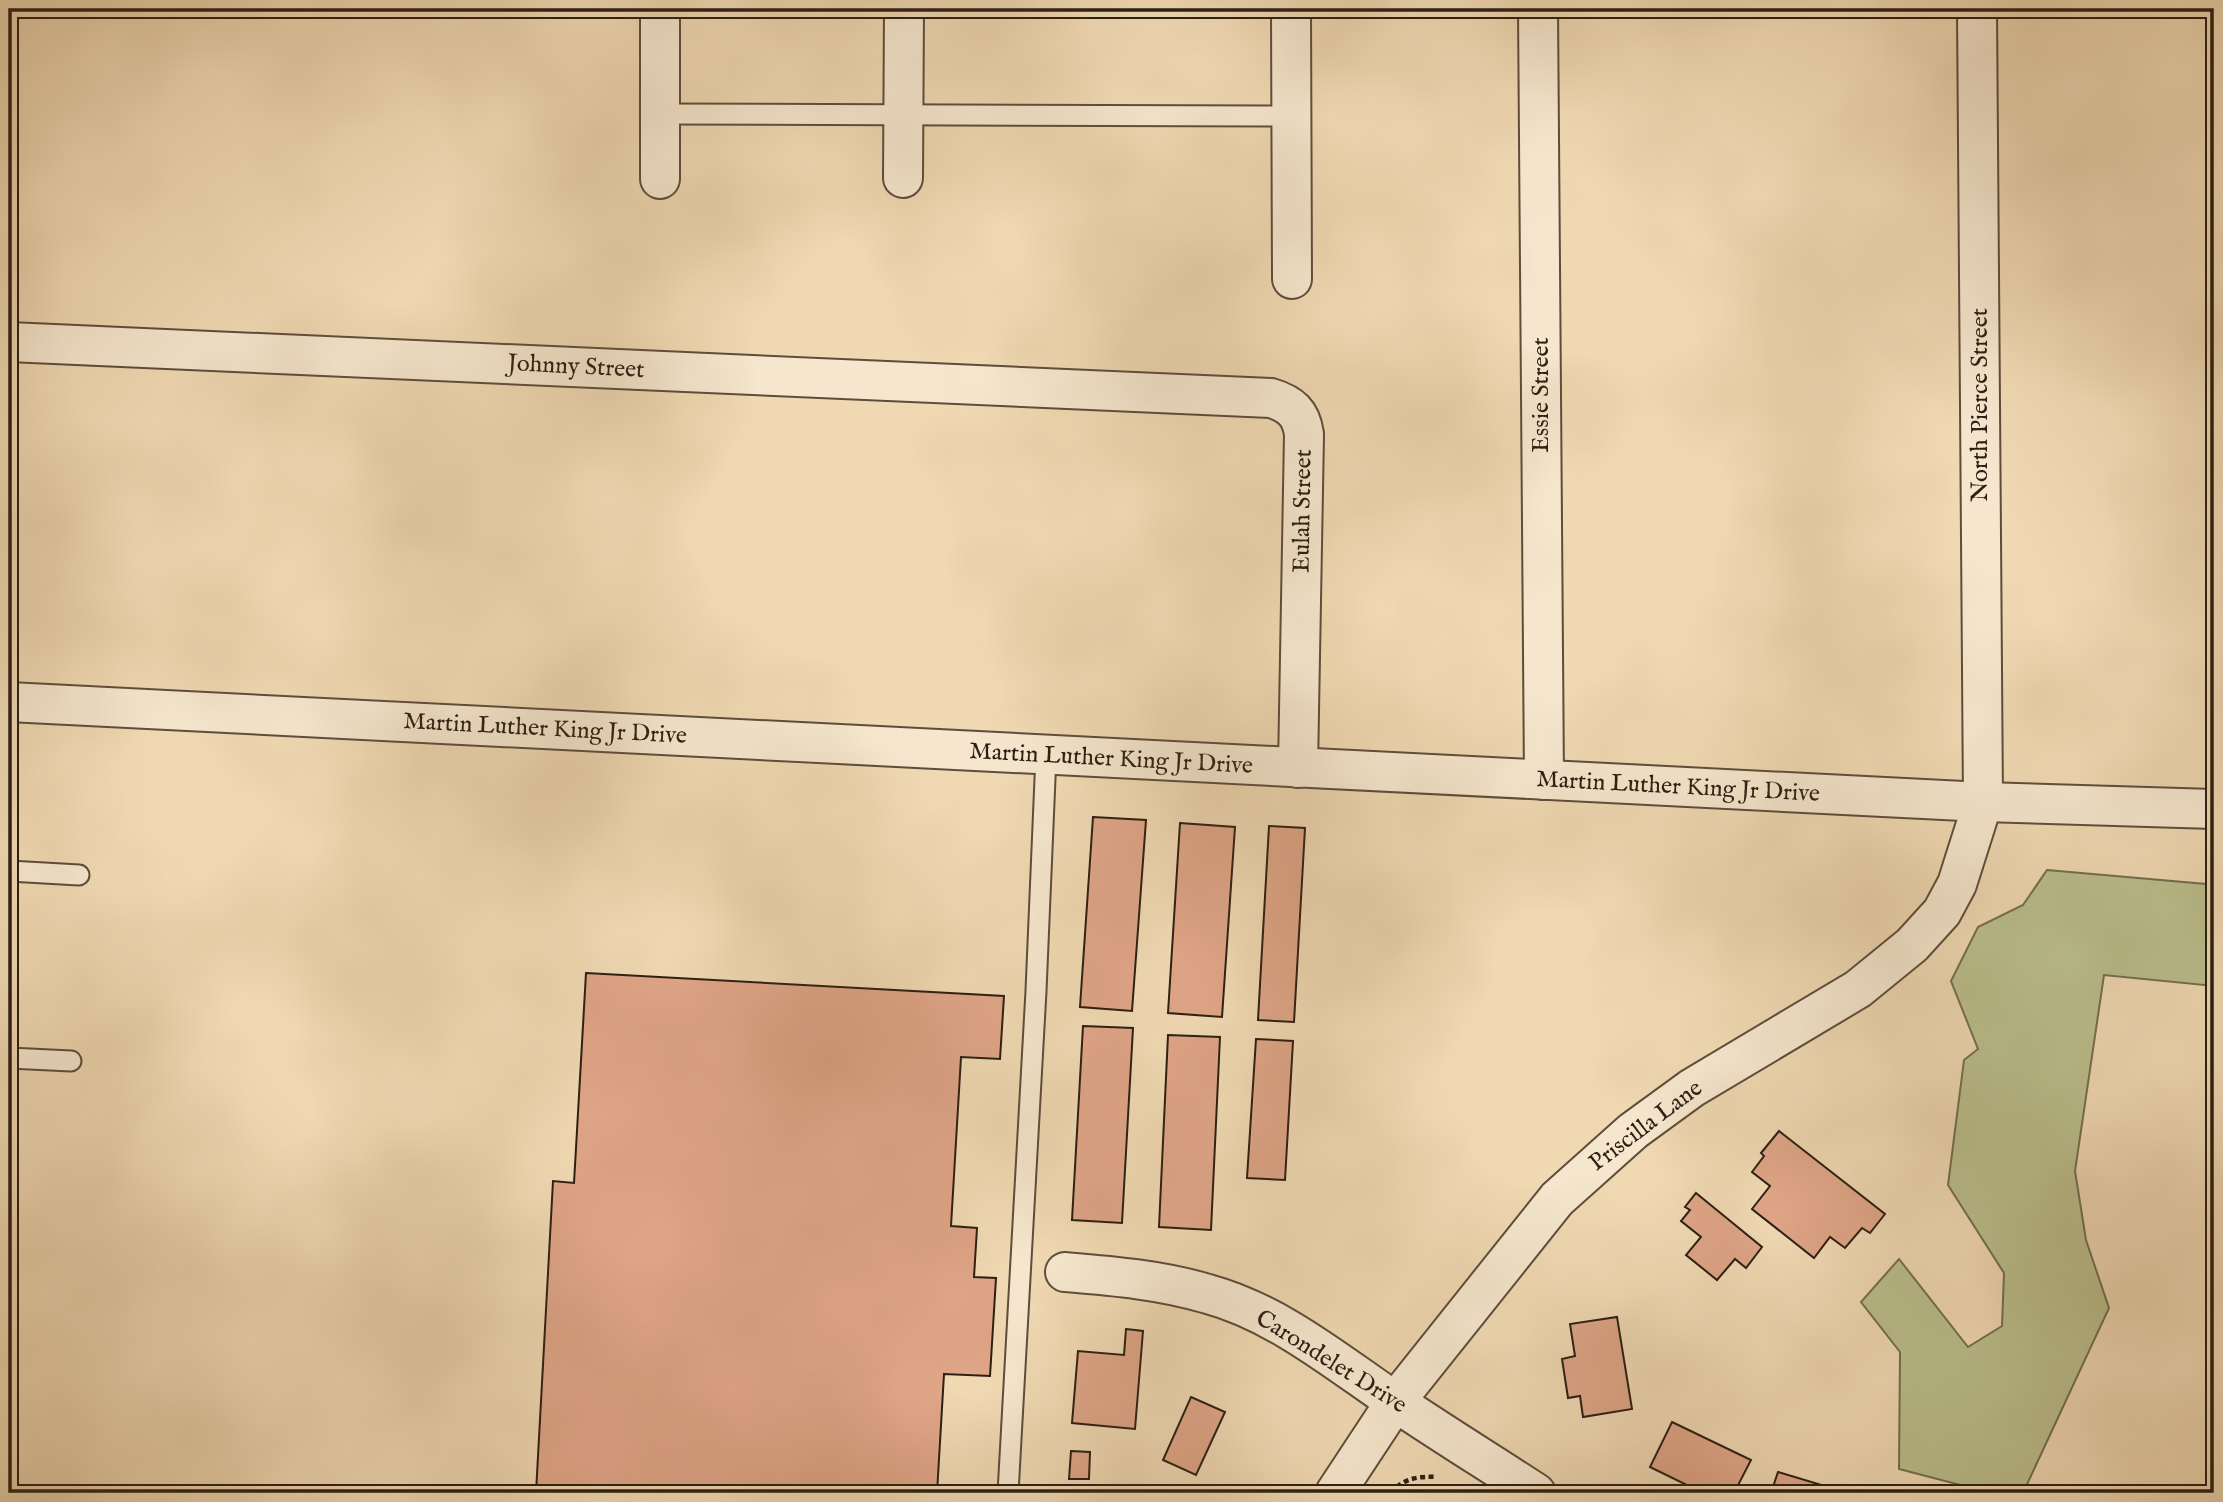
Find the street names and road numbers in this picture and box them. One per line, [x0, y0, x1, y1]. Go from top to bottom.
street label: North Pierce Street [1965, 308, 1996, 502]
street label: Essie Street [1526, 337, 1557, 453]
street label: Johnny Street [504, 348, 645, 386]
street label: Eulah Street [1286, 449, 1320, 573]
street label: Martin Luther King Jr Drive [402, 706, 688, 752]
street label: Martin Luther King Jr Drive [968, 736, 1254, 782]
street label: Martin Luther King Jr Drive [1535, 764, 1821, 810]
street label: Priscilla Lane [1583, 1073, 1709, 1179]
street label: Carondelet Drive [1250, 1303, 1412, 1421]

